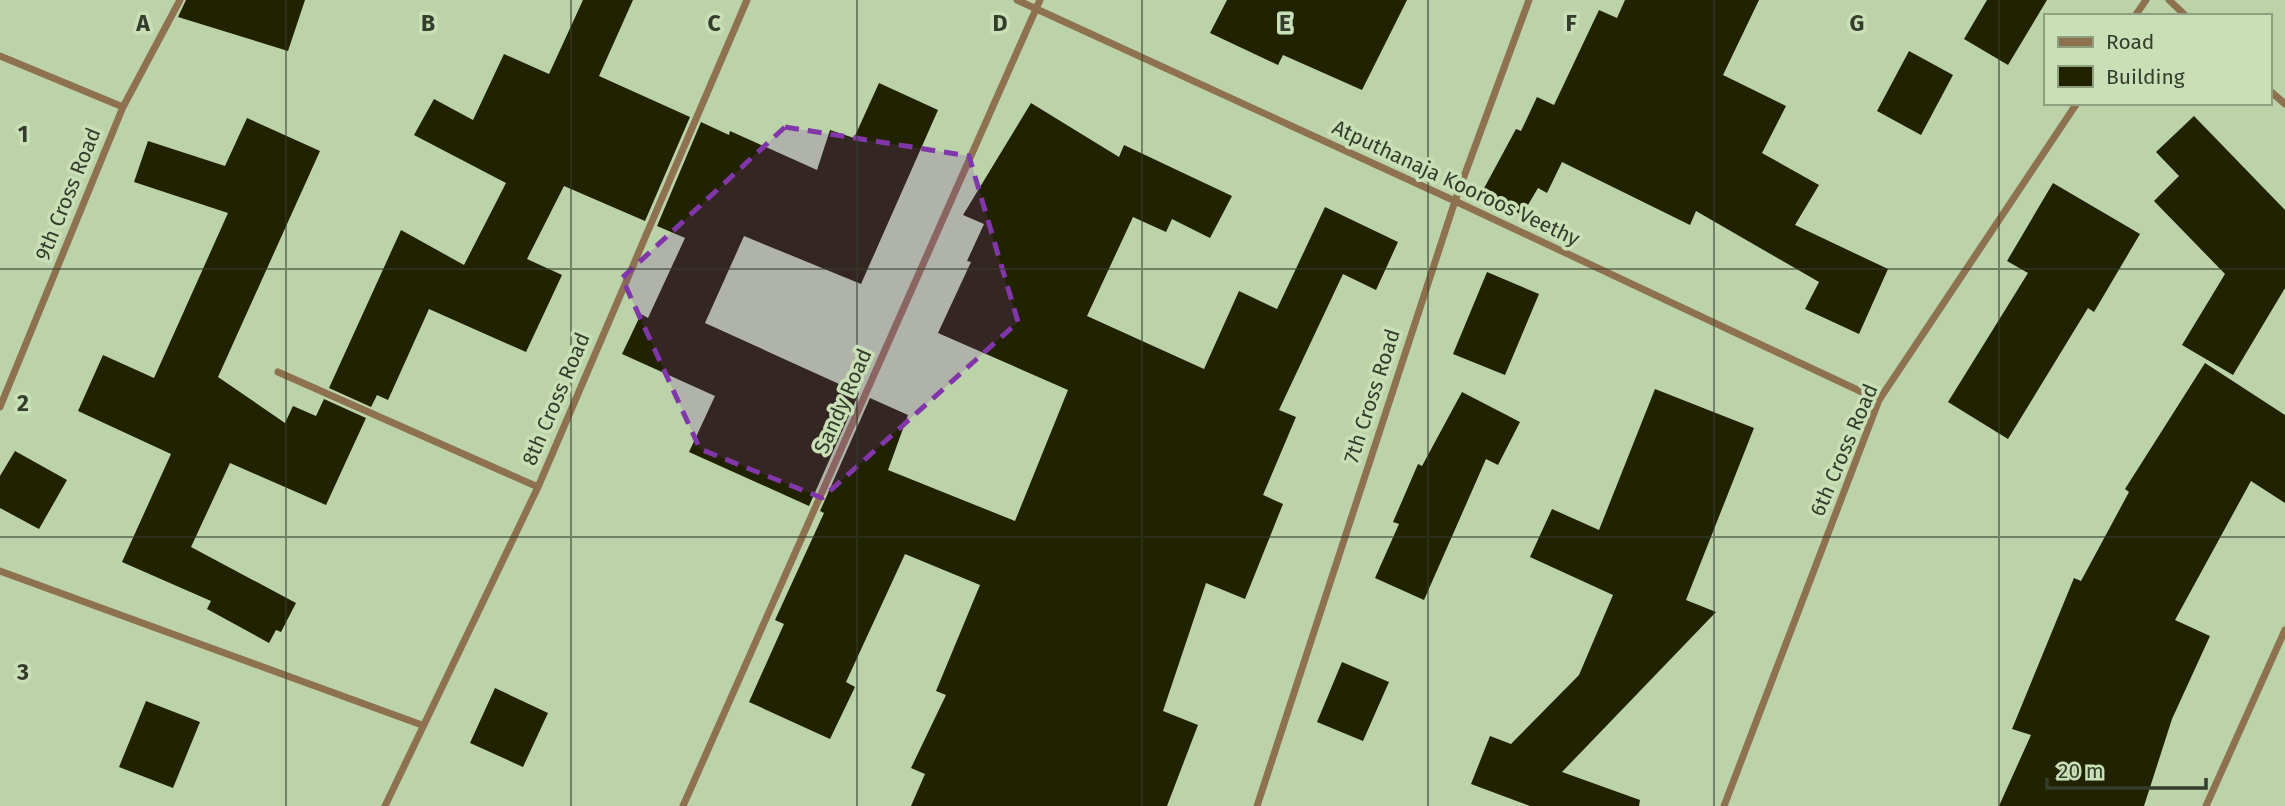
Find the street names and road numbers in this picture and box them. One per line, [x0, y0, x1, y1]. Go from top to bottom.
street label: Atputhanaja Kooroos Veethy [1328, 114, 1584, 252]
street label: 9th Cross Road [30, 124, 106, 264]
street label: 7th Cross Road [1338, 326, 1406, 466]
street label: 8th Cross Road [516, 329, 596, 469]
street label: Sandy Road [808, 345, 878, 457]
street label: 6th Cross Road [1804, 380, 1884, 520]

